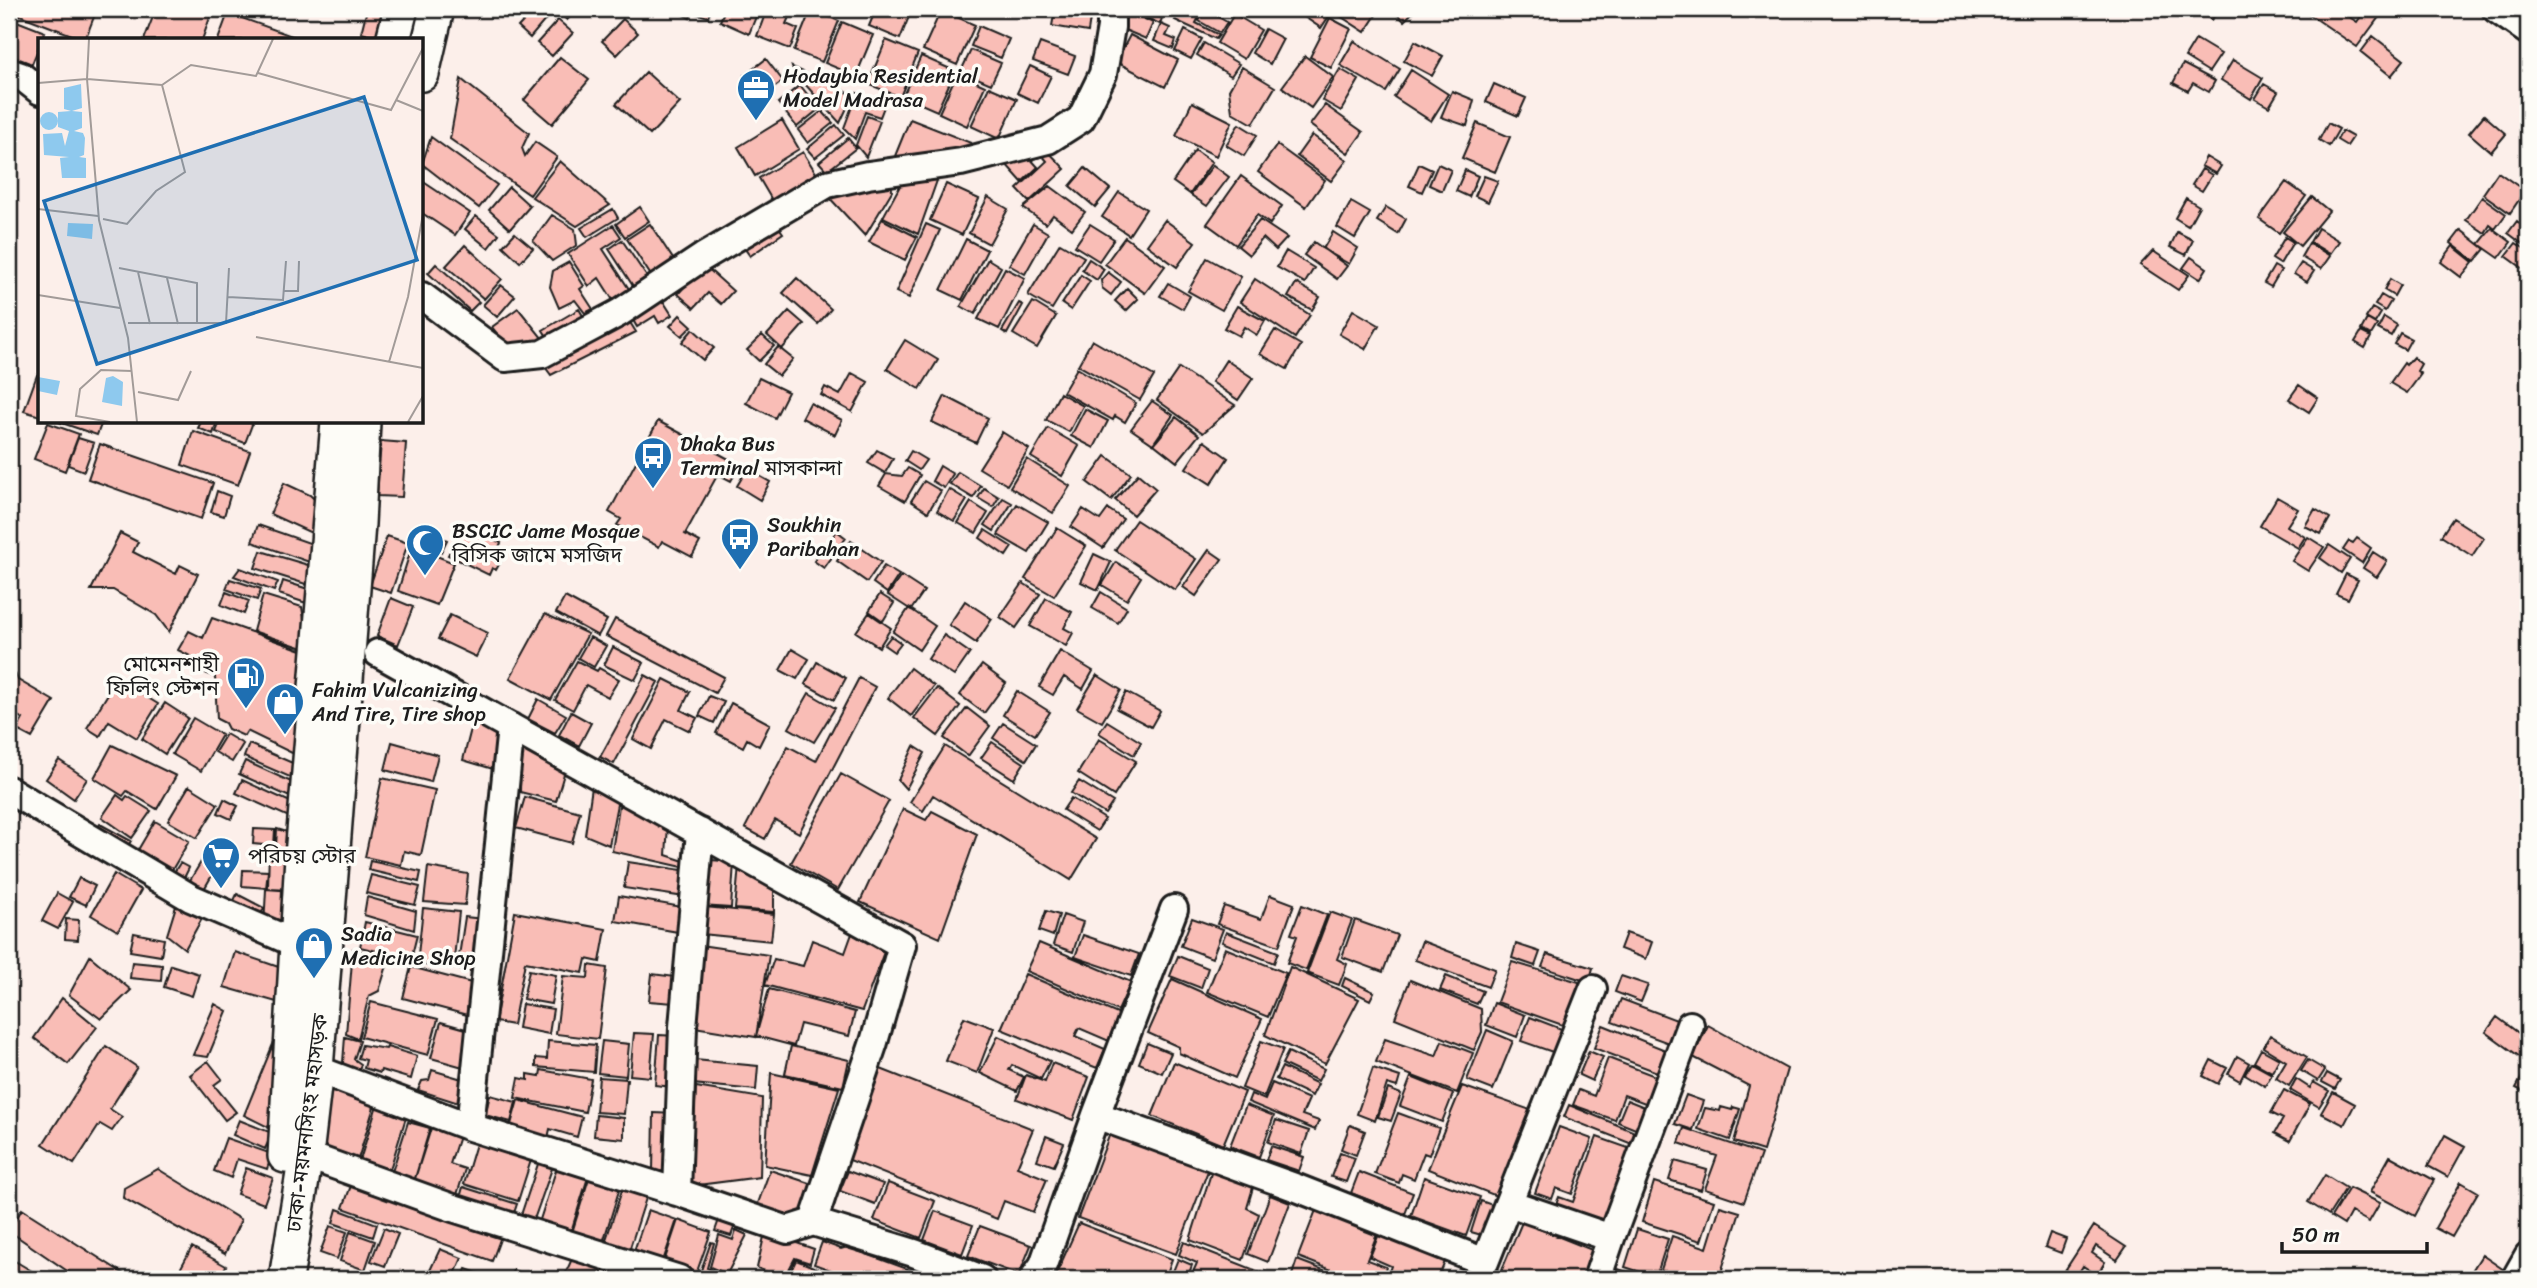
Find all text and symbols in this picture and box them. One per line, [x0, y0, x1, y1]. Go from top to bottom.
inset map [38, 38, 424, 424]
place label: Hodaybia Residential Model Madrasa [783, 57, 979, 119]
office icon: Hodaybia Residential Model Madrasa [735, 67, 777, 122]
place label: Dhaka Bus Terminal মাসকান্দা [680, 425, 842, 487]
bus stop icon: Dhaka Bus Terminal মাসকান্দা [632, 435, 674, 490]
place label: Soukhin Paribahan [767, 506, 859, 568]
place label: BSCIC Jame Mosque বিসিক জামে মসজিদ [451, 512, 640, 574]
bus stop icon: Soukhin Paribahan [719, 516, 761, 571]
mosque icon: BSCIC Jame Mosque বিসিক জামে মসজিদ [404, 522, 446, 577]
place label: মোমেনশাহী ফিলিং স্টেশন [106, 645, 219, 707]
fuel station icon: মোমেনশাহী ফিলিং স্টেশন [225, 655, 267, 710]
place label: Fahim Vulcanizing And Tire, Tire shop [311, 671, 486, 733]
shop icon: Fahim Vulcanizing And Tire, Tire shop [264, 681, 306, 736]
supermarket icon: পরিচয় স্টোর [200, 835, 242, 890]
place label: পরিচয় স্টোর [248, 837, 356, 875]
place label: Sadia Medicine Shop [341, 915, 476, 977]
shop icon: Sadia Medicine Shop [293, 925, 335, 980]
street label: ঢাকা-ময়মনসিংহ মহাসড়ক [275, 1010, 339, 1236]
scale bar [2282, 1211, 2427, 1255]
text: 50 m [2292, 1216, 2340, 1254]

